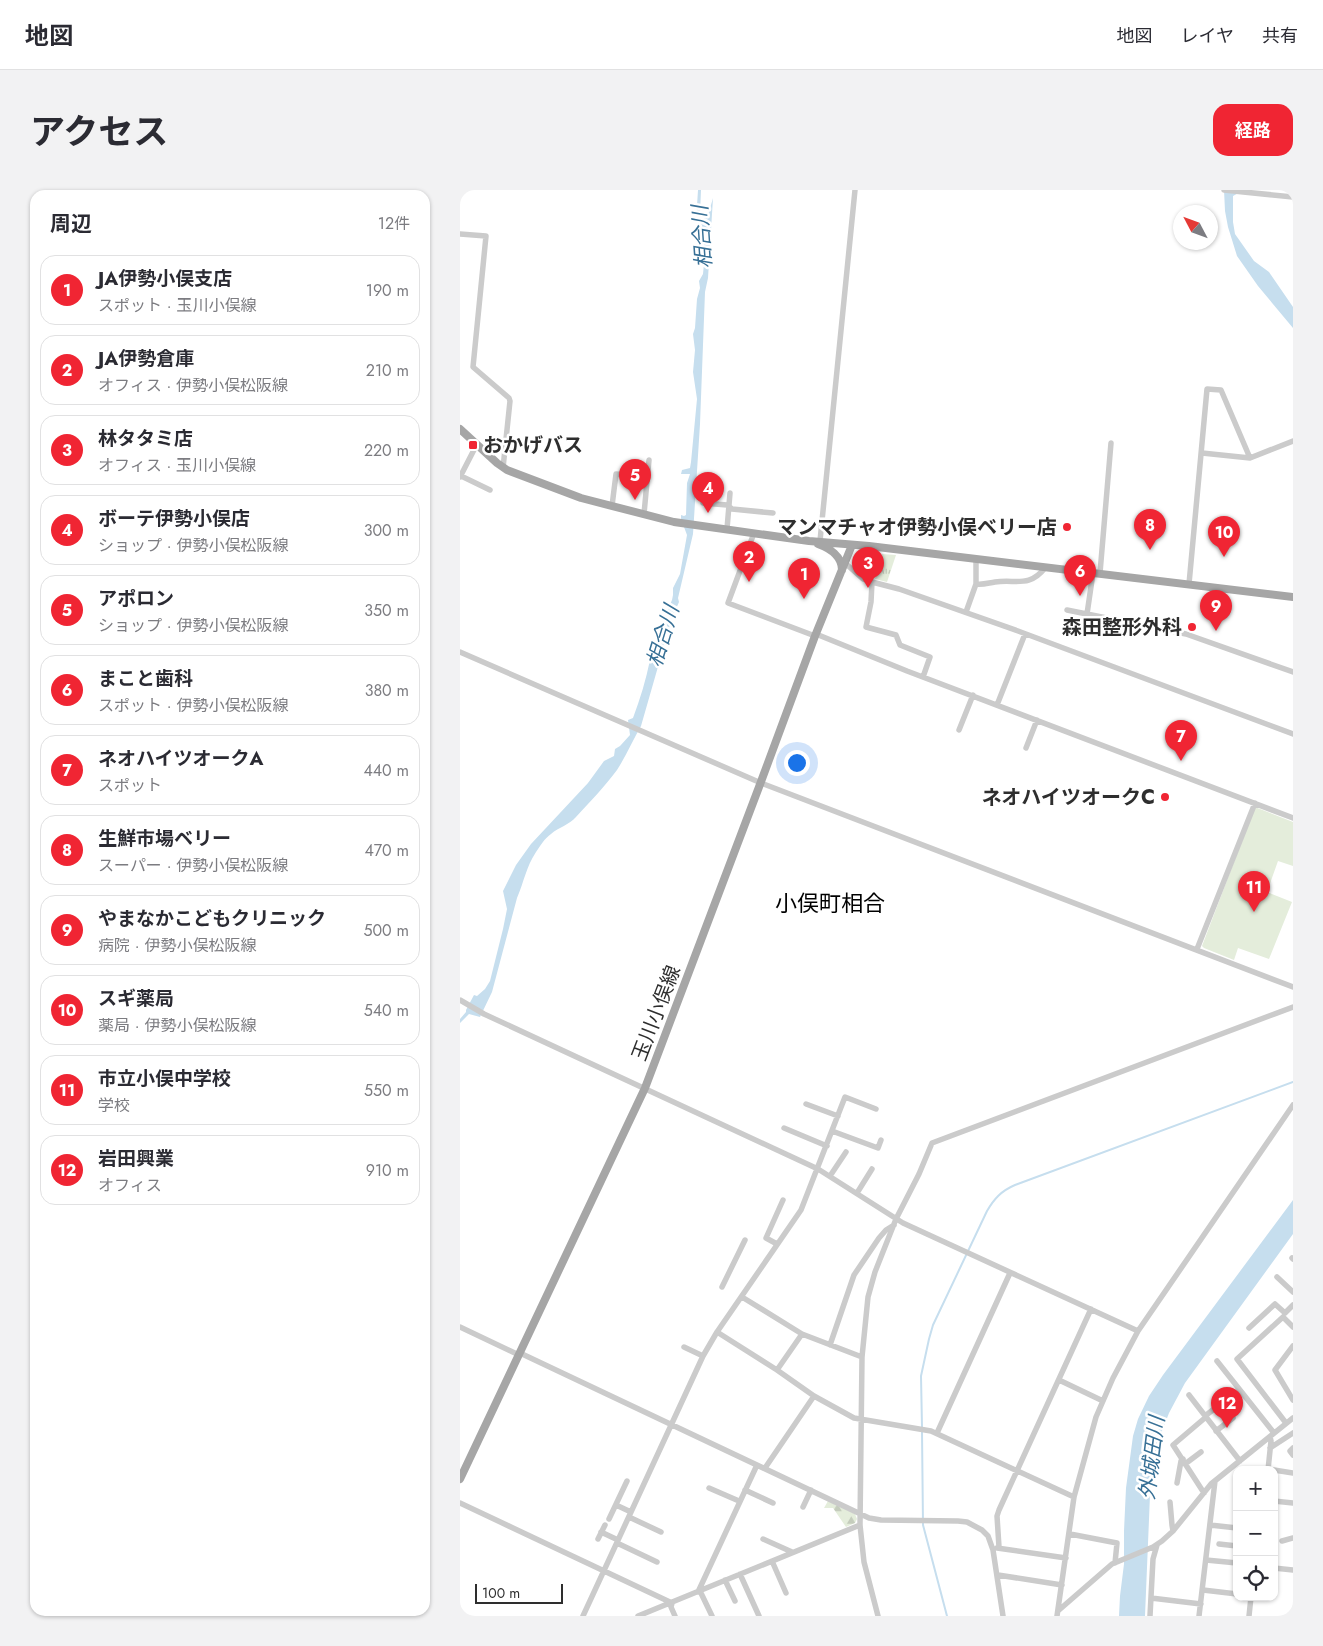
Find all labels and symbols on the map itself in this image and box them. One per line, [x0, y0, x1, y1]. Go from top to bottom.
water label: 相合川 [685, 203, 719, 269]
north arrow [1173, 205, 1218, 250]
place label: おかげバス [483, 431, 583, 460]
marker: おかげバス [467, 439, 479, 451]
pin: 5 [619, 459, 651, 500]
pin: 4 [692, 472, 724, 513]
pin: 8 [1134, 509, 1166, 550]
place label: マンマチャオ伊勢小俣ベリー店 [777, 513, 1057, 542]
pin: 10 [1208, 516, 1240, 557]
marker: マンマチャオ伊勢小俣ベリー店 [1061, 521, 1073, 533]
pin: 2 [733, 541, 765, 582]
pin: 3 [852, 547, 884, 588]
pin: 6 [1064, 555, 1096, 596]
pin: 1 [788, 558, 820, 599]
pin: 9 [1200, 590, 1232, 631]
water label: 相合川 [639, 600, 687, 671]
place label: 森田整形外科 [1062, 613, 1182, 642]
marker: 森田整形外科 [1186, 621, 1198, 633]
pin: 7 [1165, 720, 1197, 761]
your location [784, 750, 810, 776]
place label: ネオハイツオークC [981, 783, 1155, 812]
marker: ネオハイツオークC [1159, 791, 1171, 803]
pin: 11 [1238, 871, 1270, 912]
district label: 小俣町相合 [775, 887, 885, 919]
street label: 玉川小俣線 [625, 961, 688, 1065]
pin: 12 [1211, 1387, 1243, 1428]
water label: 外城田川 [1132, 1413, 1172, 1502]
scale bar [475, 1581, 562, 1604]

